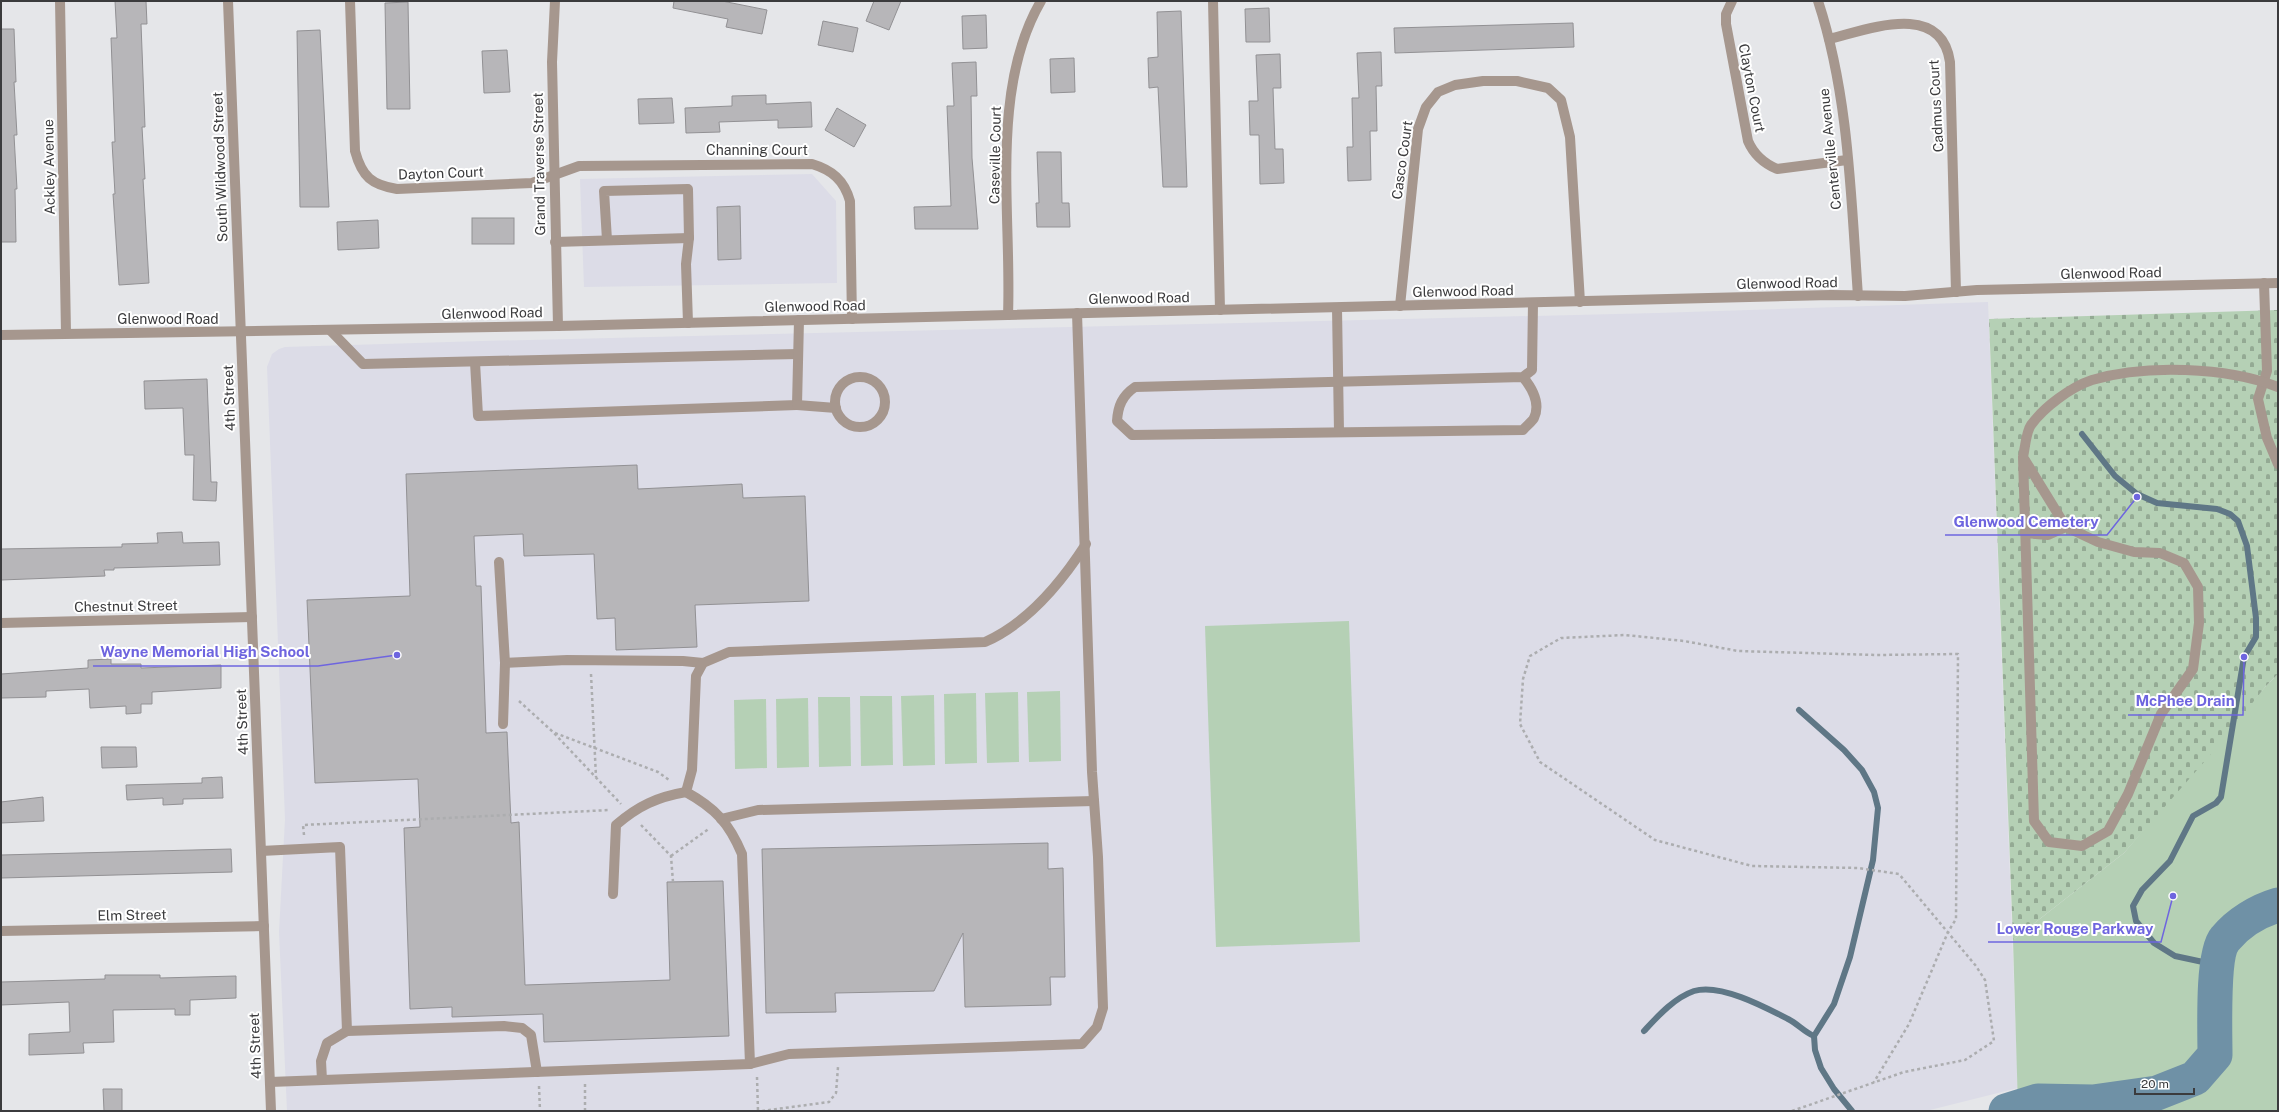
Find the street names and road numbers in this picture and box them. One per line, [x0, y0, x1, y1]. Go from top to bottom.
street label: Clayton Court [1736, 42, 1768, 134]
street label: Cadmus Court [1926, 59, 1946, 153]
street label: Centerville Avenue [1816, 87, 1844, 211]
street label: South Wildwood Street [209, 92, 231, 242]
street label: Grand Traverse Street [530, 92, 548, 236]
street label: Caseville Court [986, 106, 1004, 204]
street label: Ackley Avenue [40, 119, 58, 215]
street label: Casco Court [1389, 120, 1415, 200]
street label: Channing Court [706, 142, 808, 158]
street label: Dayton Court [398, 164, 484, 182]
street label: Glenwood Road [2060, 264, 2162, 282]
street label: Glenwood Road [1736, 274, 1838, 292]
street label: Glenwood Road [1412, 282, 1514, 300]
street label: Glenwood Road [1088, 289, 1190, 307]
street label: Glenwood Road [764, 297, 866, 315]
street label: Glenwood Road [441, 304, 543, 322]
street label: Glenwood Road [117, 311, 219, 327]
street label: 4th Street [220, 364, 238, 432]
street label: Chestnut Street [74, 597, 178, 615]
street label: 4th Street [233, 688, 251, 756]
street label: Elm Street [97, 906, 167, 924]
street label: 4th Street [246, 1012, 264, 1080]

